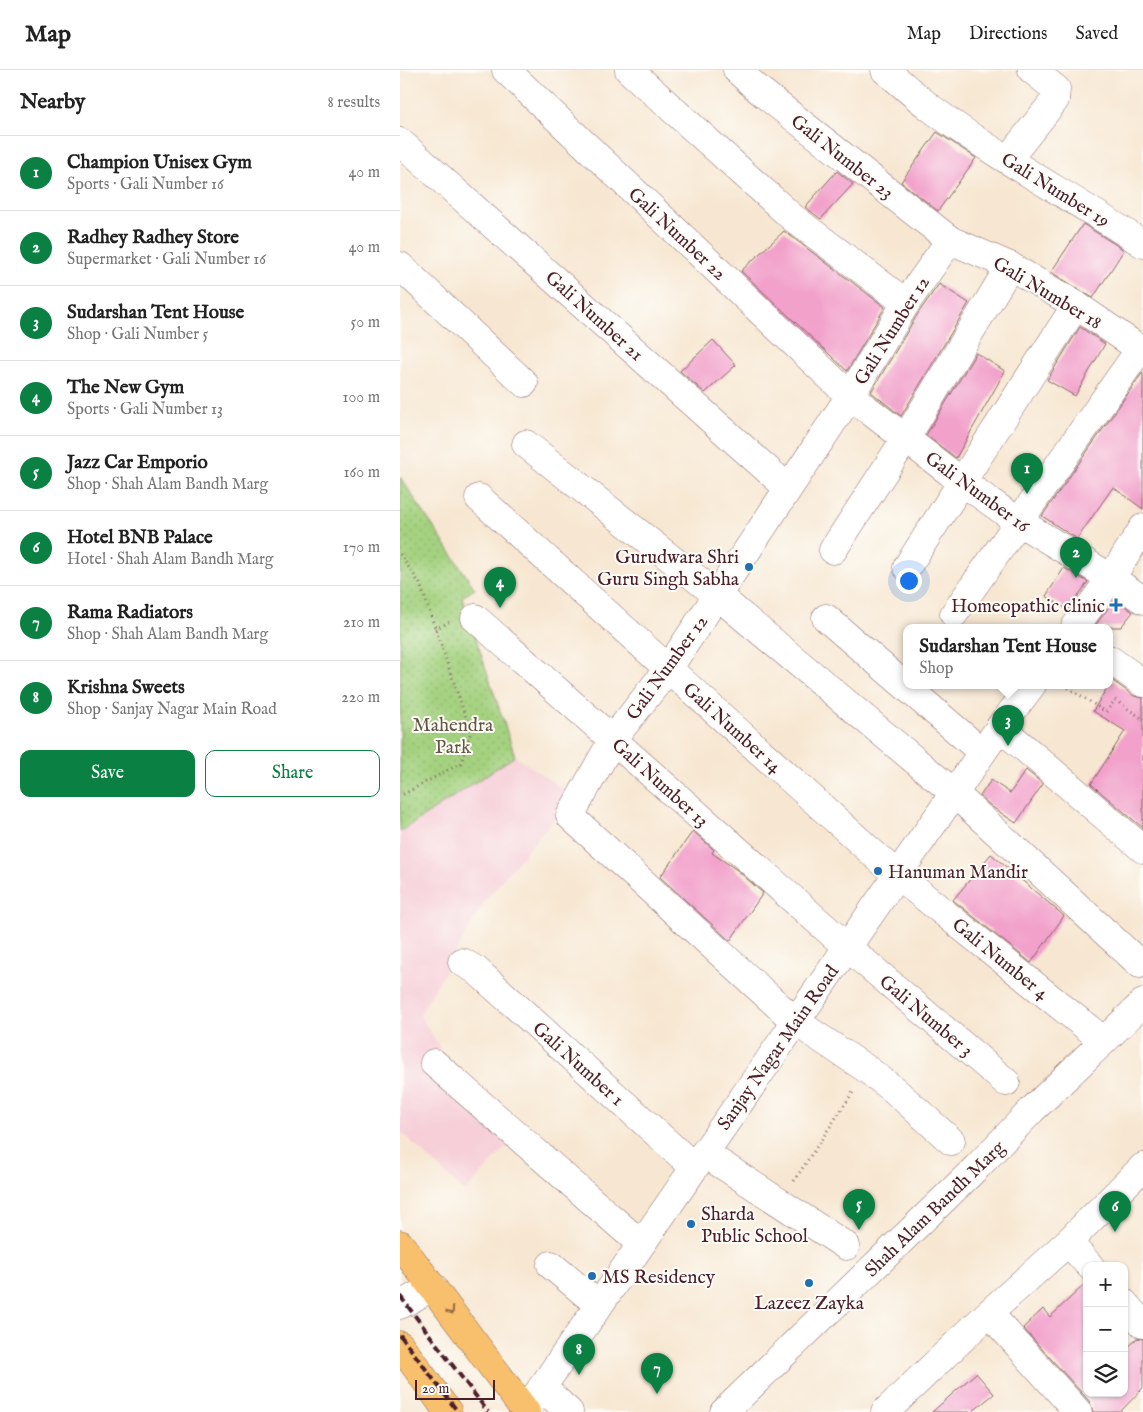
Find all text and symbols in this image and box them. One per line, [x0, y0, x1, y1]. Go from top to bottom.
text: Map [25, 19, 71, 50]
text: Map [907, 23, 941, 46]
text: Directions [969, 23, 1047, 46]
text: Saved [1075, 23, 1118, 46]
text: Nearby [20, 89, 85, 116]
text: 8 results [328, 93, 380, 113]
street label: Gali Number 23 [785, 110, 898, 205]
street label: Gali Number 19 [996, 148, 1114, 234]
text: Champion Unisex Gym [67, 151, 252, 175]
text: 1 [33, 163, 39, 183]
text: 40 m [348, 163, 380, 183]
text: Sports · Gali Number 16 [67, 175, 224, 195]
street label: Gali Number 22 [622, 183, 731, 286]
text: Radhey Radhey Store [67, 226, 239, 250]
text: 2 [32, 238, 40, 258]
text: 40 m [348, 238, 380, 258]
text: Supermarket · Gali Number 16 [67, 250, 266, 270]
street label: Gali Number 18 [988, 252, 1106, 336]
street label: Gali Number 21 [540, 266, 648, 367]
street label: Gali Number 12 [850, 272, 936, 390]
text: Sudarshan Tent House [67, 301, 244, 325]
text: 3 [33, 313, 39, 333]
text: 50 m [351, 313, 380, 333]
text: Shop · Gali Number 5 [67, 325, 208, 345]
text: The New Gym [67, 376, 184, 400]
text: 4 [32, 388, 40, 408]
text: 100 m [343, 388, 380, 408]
text: Sports · Gali Number 13 [67, 400, 223, 420]
street label: Gali Number 16 [921, 446, 1035, 536]
text: Jazz Car Emporio [67, 451, 208, 475]
pin: 1 [1011, 453, 1043, 494]
text: 5 [33, 463, 39, 483]
text: 160 m [344, 463, 380, 483]
text: Shop · Shah Alam Bandh Marg [67, 475, 268, 495]
text: Hotel BNB Palace [67, 526, 213, 550]
pin: 2 [1060, 537, 1092, 578]
text: 6 [33, 538, 39, 558]
text: 170 m [343, 538, 380, 558]
place label: Gurudwara Shri Guru Singh Sabha [597, 546, 740, 592]
text: Hotel · Shah Alam Bandh Marg [67, 550, 274, 570]
marker: Gurudwara Shri Guru Singh Sabha [743, 561, 755, 573]
pin: 4 [484, 567, 516, 608]
your location [896, 568, 922, 594]
place label: Homeopathic clinic [951, 595, 1105, 619]
marker: Homeopathic clinic [1109, 598, 1123, 612]
text: Rama Radiators [67, 601, 193, 625]
street label: Gali Number 12 [621, 611, 714, 725]
text: 7 [32, 613, 40, 633]
text: 210 m [343, 613, 380, 633]
popup [903, 624, 1113, 689]
text: Shop · Shah Alam Bandh Marg [67, 625, 268, 645]
text: Sudarshan Tent House [919, 635, 1097, 659]
text: Shop [919, 659, 953, 679]
text: Krishna Sweets [67, 676, 185, 700]
street label: Gali Number 14 [677, 678, 786, 780]
text: 8 [33, 688, 39, 708]
text: 220 m [341, 688, 380, 708]
text: Shop · Sanjay Nagar Main Road [67, 700, 277, 720]
pin: 3 [992, 705, 1024, 746]
park label: Mahendra Park [413, 714, 494, 760]
street label: Gali Number 13 [606, 734, 713, 833]
button: Save [20, 750, 195, 797]
button: Share [205, 750, 380, 797]
place label: Hanuman Mandir [888, 861, 1028, 885]
marker: Hanuman Mandir [872, 865, 884, 877]
street label: Gali Number 4 [947, 913, 1053, 1006]
street label: Sanjay Nagar Main Road [713, 960, 845, 1135]
street label: Gali Number 3 [874, 970, 978, 1063]
street label: Gali Number 1 [527, 1017, 629, 1112]
street label: Shah Alam Bandh Marg [860, 1136, 1011, 1283]
pin: 5 [843, 1189, 875, 1230]
pin: 6 [1099, 1191, 1131, 1232]
place label: Sharda Public School [701, 1203, 809, 1249]
marker: Sharda Public School [685, 1218, 697, 1230]
map controls [1083, 1262, 1128, 1397]
button: + [1083, 1262, 1128, 1307]
place label: MS Residency [602, 1266, 716, 1290]
marker: MS Residency [586, 1270, 598, 1282]
marker: Lazeez Zayka [803, 1277, 815, 1289]
place label: Lazeez Zayka [754, 1292, 865, 1316]
one-way arrow [445, 1305, 453, 1314]
button: − [1083, 1307, 1128, 1352]
pin: 8 [563, 1334, 595, 1375]
button: layers [1083, 1352, 1128, 1397]
pin: 7 [641, 1353, 673, 1394]
scale bar [415, 1377, 495, 1400]
text: 20 m [422, 1380, 449, 1398]

